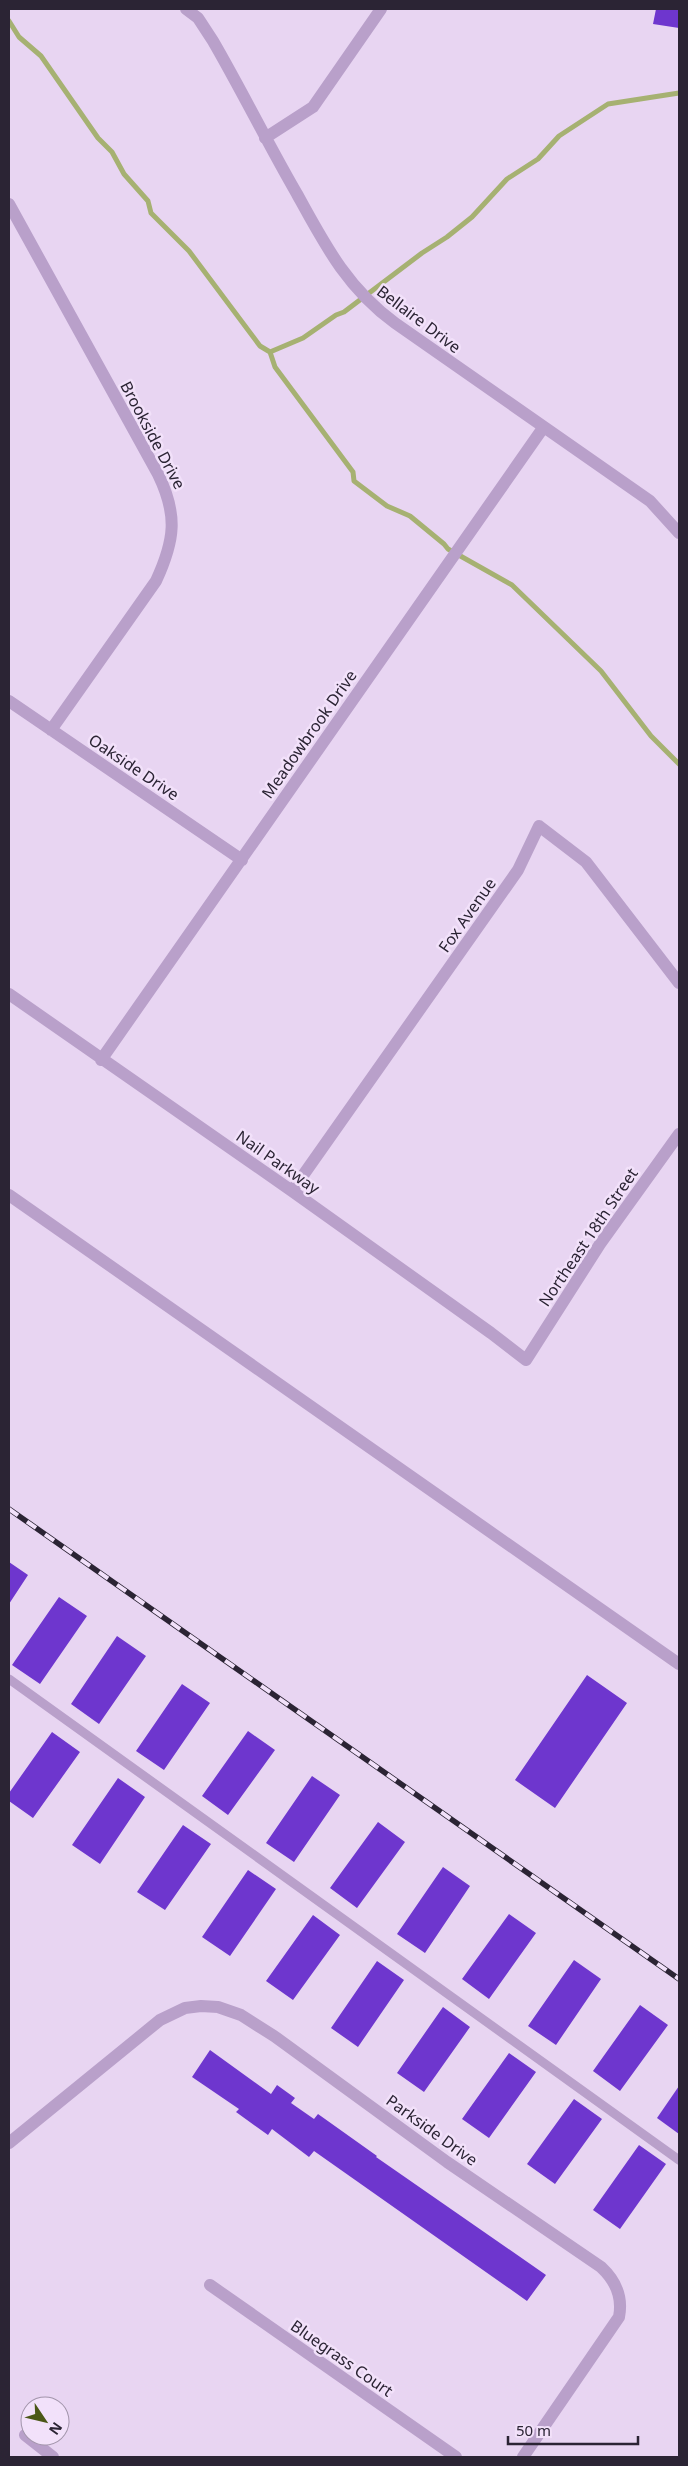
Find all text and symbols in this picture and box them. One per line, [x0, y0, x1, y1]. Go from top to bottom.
street label: Bellaire Drive [373, 280, 465, 358]
street label: Brookside Drive [115, 377, 191, 493]
street label: Meadowbrook Drive [256, 665, 362, 803]
street label: Oakside Drive [85, 729, 183, 805]
street label: Fox Avenue [433, 873, 501, 957]
street label: Nail Parkway [232, 1125, 325, 1199]
street label: Northeast 18th Street [533, 1163, 643, 1311]
street label: Parkside Drive [382, 2089, 482, 2171]
street label: Bluegrass Court [286, 2315, 398, 2402]
north arrow [20, 2396, 70, 2446]
scale bar [508, 2414, 638, 2446]
text: N [45, 2419, 67, 2439]
text: 50 m [516, 2420, 551, 2440]

